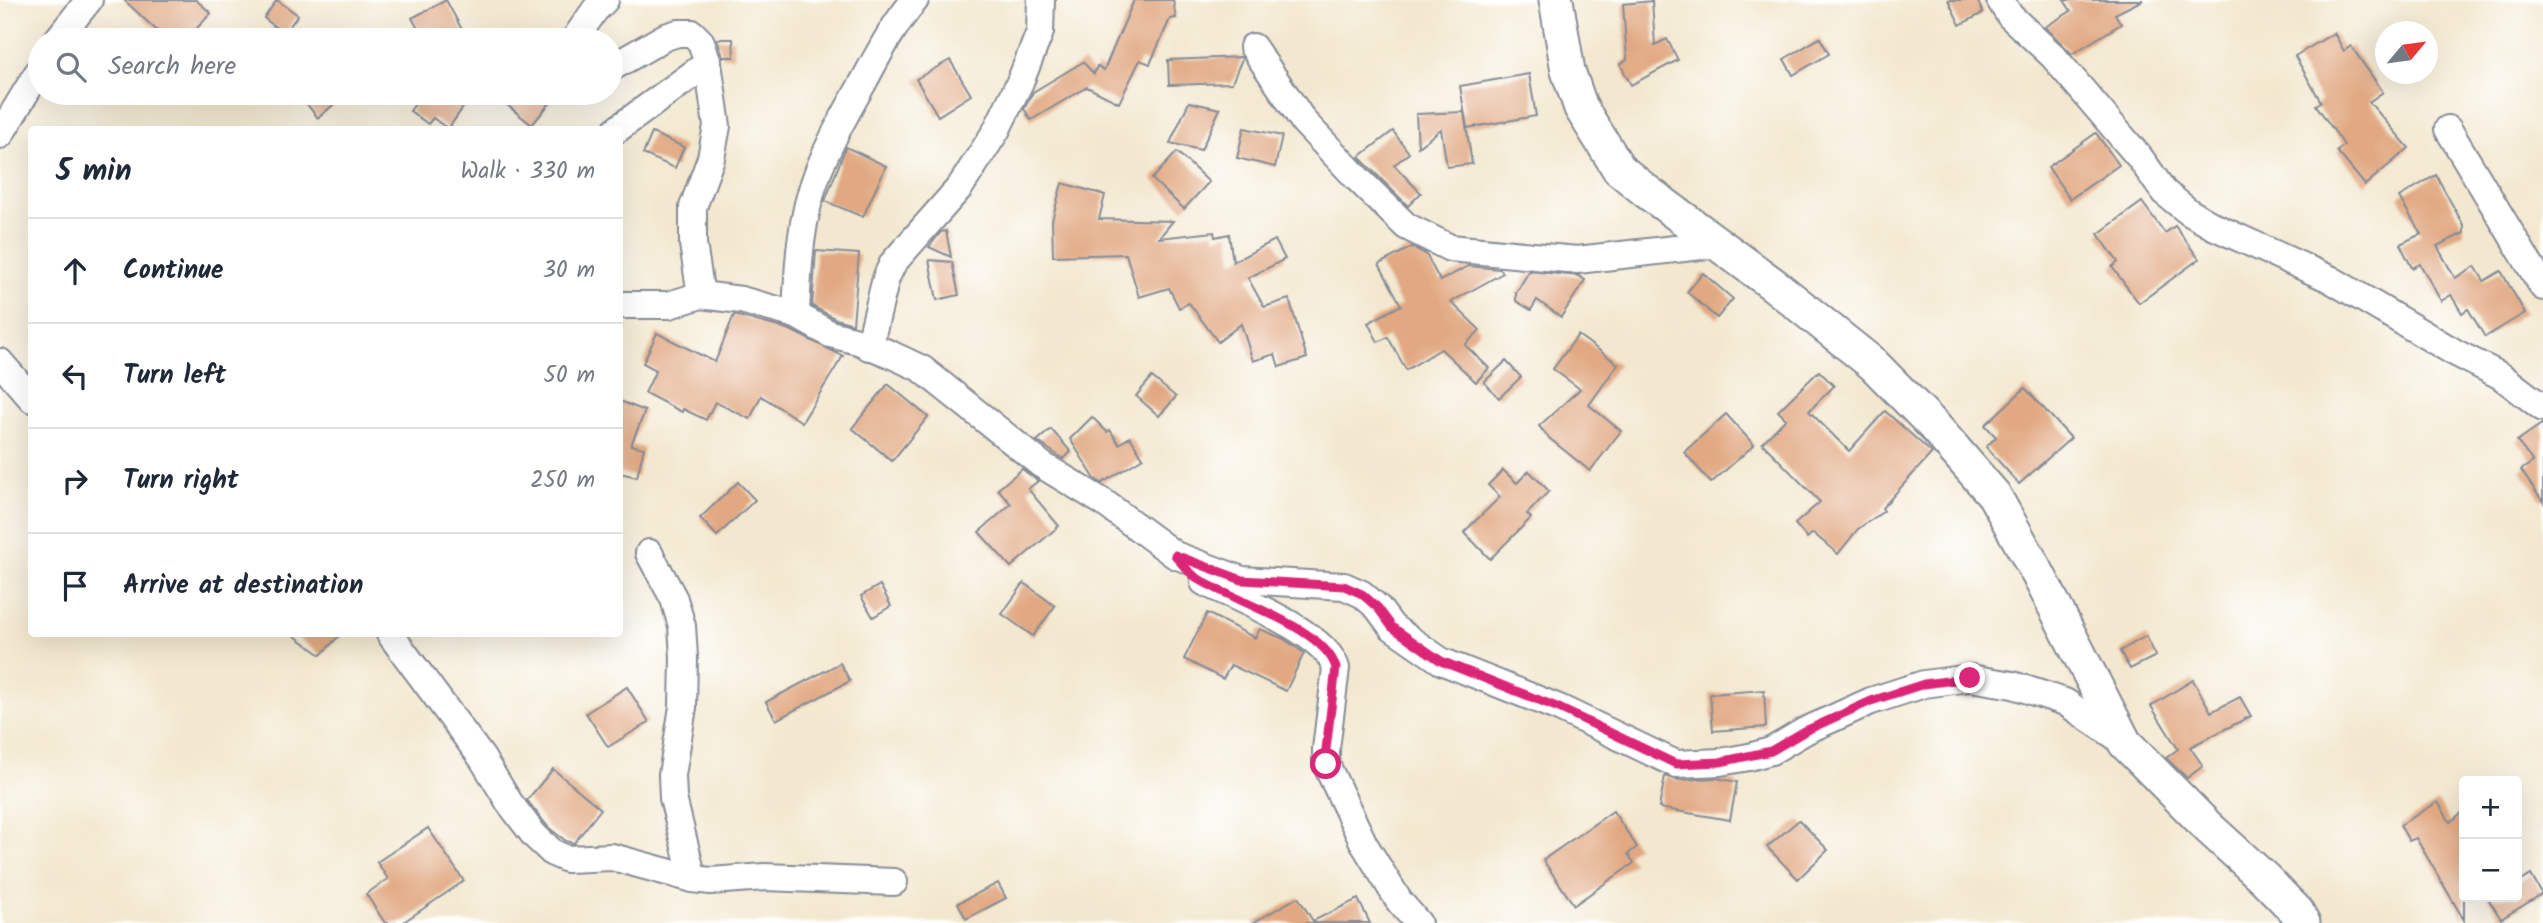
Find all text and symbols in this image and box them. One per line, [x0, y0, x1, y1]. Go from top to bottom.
north arrow [2375, 21, 2438, 84]
search box [28, 28, 623, 105]
text: Search here [108, 46, 236, 88]
icon: search [52, 48, 90, 86]
text: 5 min [56, 148, 132, 196]
text: Walk · 330 m [461, 154, 595, 190]
text: Continue [123, 250, 224, 292]
icon: ahead [56, 252, 94, 290]
text: 30 m [543, 253, 595, 289]
text: Turn left [123, 355, 226, 397]
icon: left [56, 357, 94, 395]
text: 50 m [544, 358, 595, 394]
text: Turn right [123, 460, 239, 502]
icon: right [56, 462, 94, 500]
text: 250 m [530, 463, 595, 499]
text: Arrive at destination [123, 565, 363, 607]
icon: arrive [56, 567, 94, 605]
route end [1954, 662, 1985, 693]
route start [1310, 748, 1341, 779]
map controls [2459, 776, 2522, 902]
button: + [2459, 776, 2522, 839]
button: − [2459, 839, 2522, 902]

